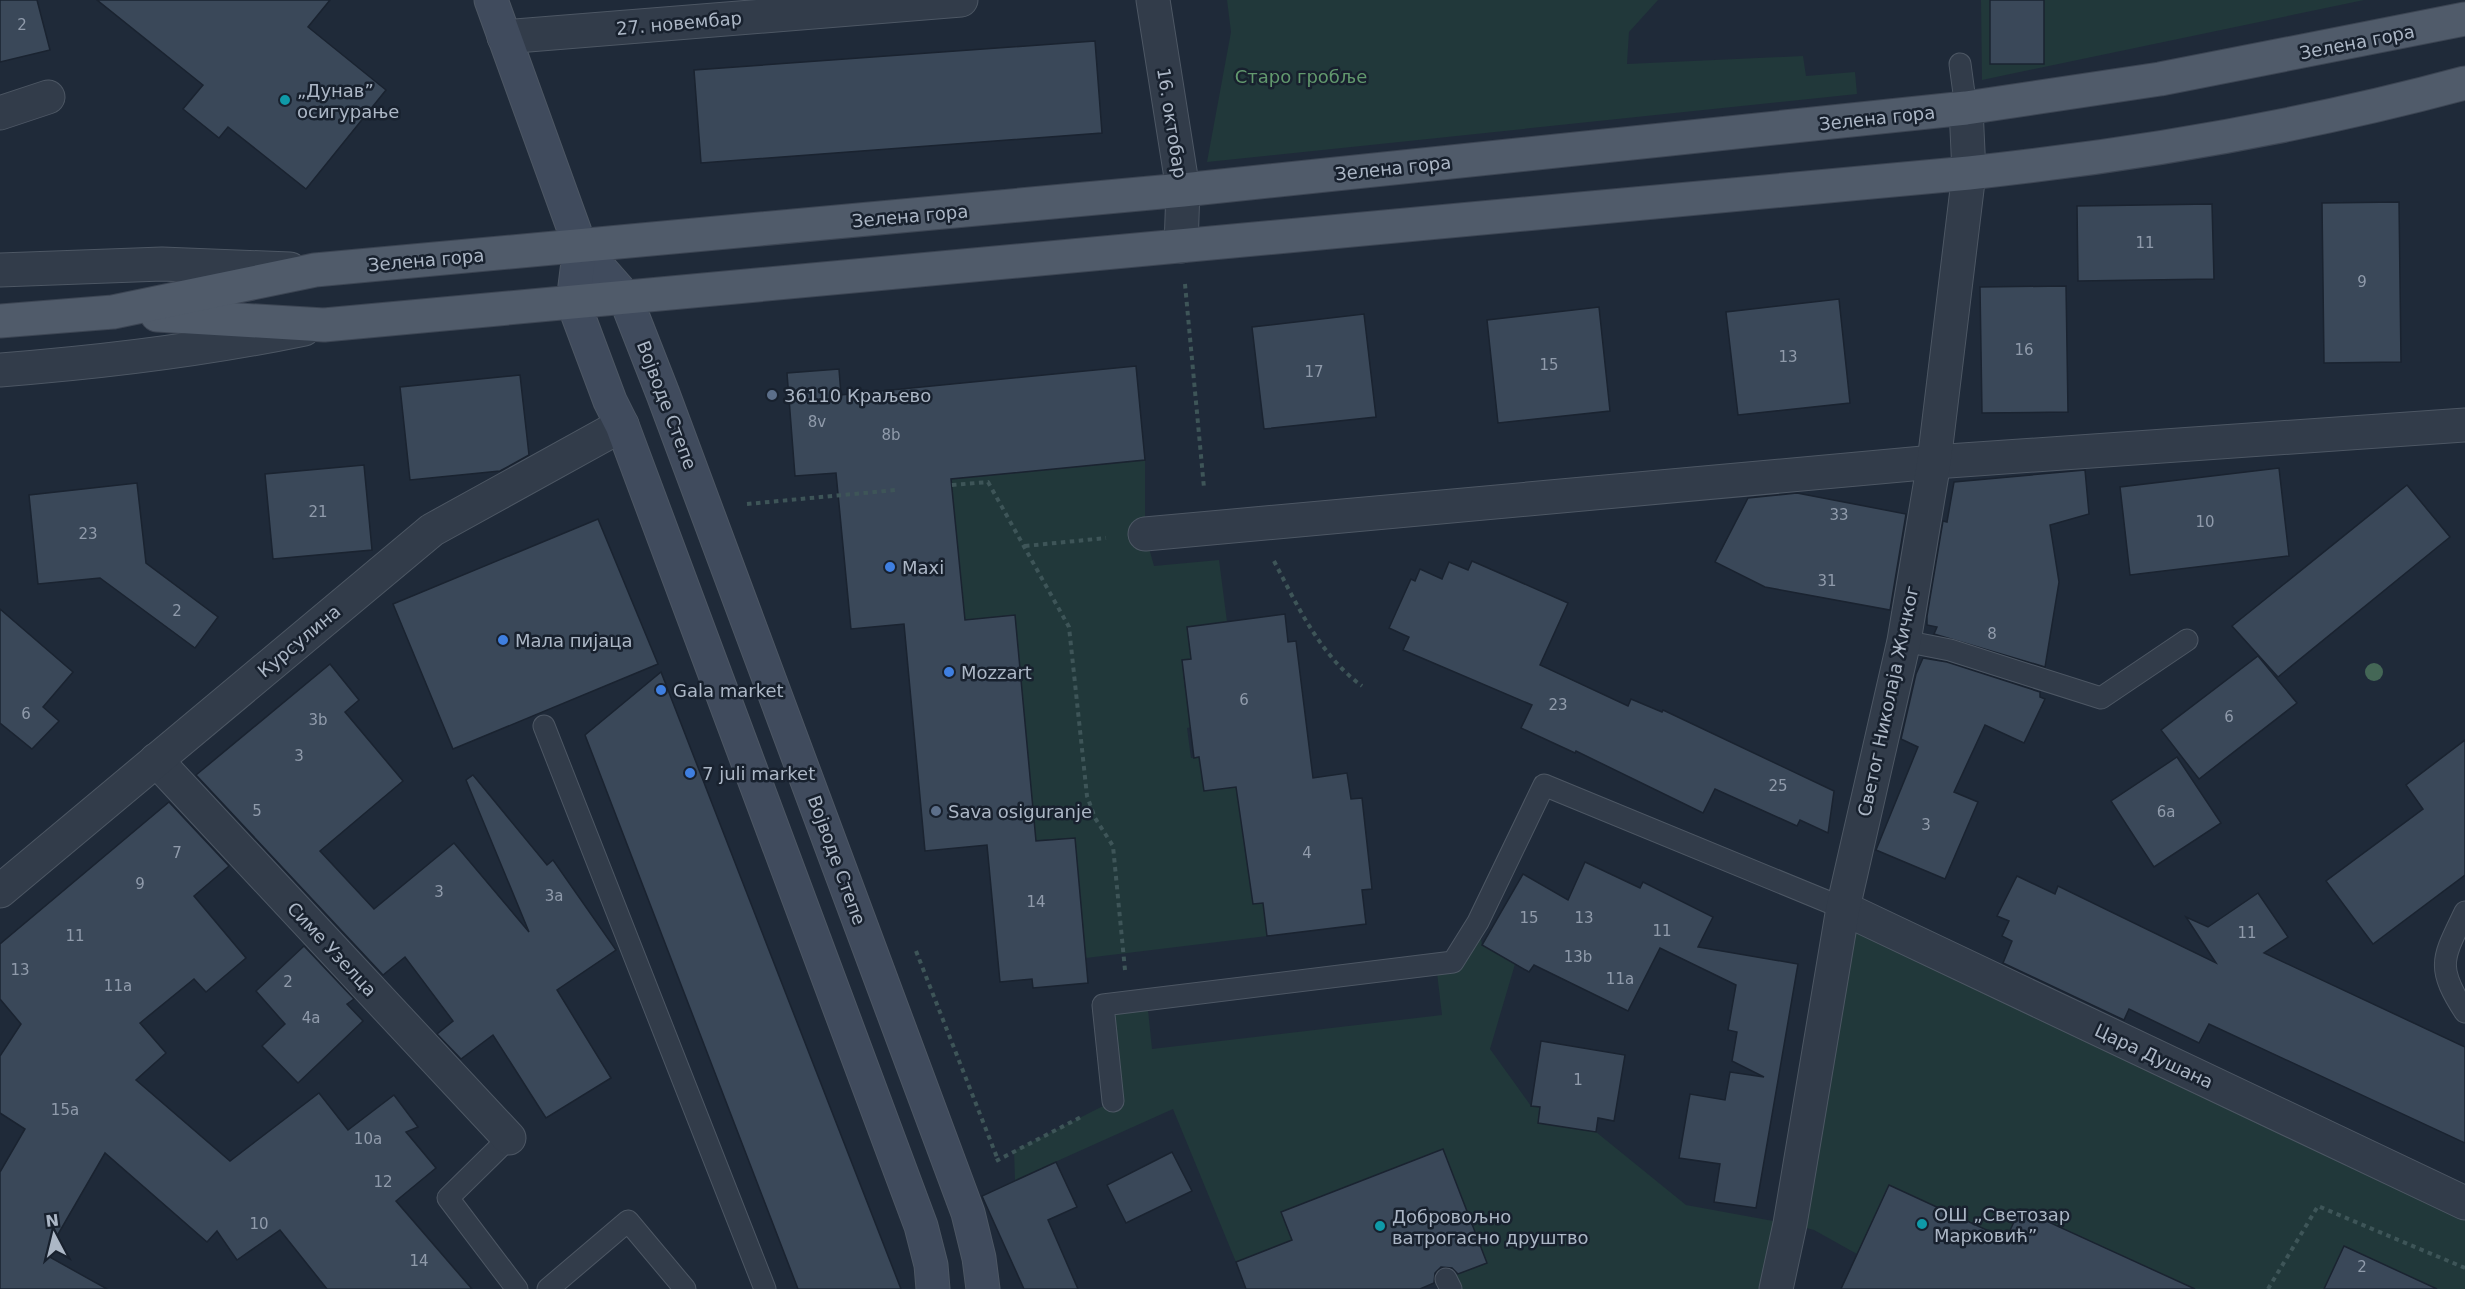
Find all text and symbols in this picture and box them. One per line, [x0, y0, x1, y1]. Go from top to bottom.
street label: 27. новембар [615, 7, 743, 39]
house number: 2 [17, 16, 27, 34]
street label: Зелена гора [2298, 21, 2416, 63]
street label: 16. октобар [1153, 66, 1191, 180]
park label: Старо гробље [1235, 66, 1367, 87]
place label: „Дунав” осигурање [297, 80, 399, 122]
marker: „Дунав” осигурање [278, 93, 292, 107]
street label: Зелена гора [1818, 101, 1936, 135]
street label: Зелена гора [1334, 151, 1452, 185]
street label: Зелена гора [851, 200, 969, 232]
house number: 11 [2135, 234, 2155, 252]
street label: Зелена гора [367, 244, 485, 276]
house number: 9 [2357, 273, 2367, 291]
street label: Војводе Степе [633, 338, 701, 472]
house number: 16 [2014, 341, 2034, 359]
house number: 13 [1778, 348, 1798, 366]
house number: 15 [1539, 356, 1559, 374]
house number: 17 [1304, 363, 1324, 381]
place label: 36110 Краљево [784, 385, 931, 406]
marker: 36110 Краљево [765, 388, 779, 402]
house number: 8v [808, 413, 826, 431]
house number: 8b [881, 426, 901, 444]
house number: 21 [308, 503, 328, 521]
house number: 33 [1829, 506, 1849, 524]
house number: 10 [2195, 513, 2215, 531]
house number: 23 [78, 525, 98, 543]
place label: Maxi [902, 557, 944, 578]
marker: Maxi [883, 560, 897, 574]
house number: 31 [1817, 572, 1837, 590]
street label: Светог Николаја Жичког [1853, 584, 1923, 818]
street label: Курсулина [253, 600, 345, 682]
house number: 2 [172, 602, 182, 620]
house number: 8 [1987, 625, 1997, 643]
place label: Мала пијаца [515, 630, 633, 651]
marker: Мала пијаца [496, 633, 510, 647]
place label: Mozzart [961, 662, 1032, 683]
marker: Mozzart [942, 665, 956, 679]
place label: Gala market [673, 680, 784, 701]
marker: Gala market [654, 683, 668, 697]
house number: 6 [1239, 691, 1249, 709]
house number: 23 [1548, 696, 1568, 714]
house number: 6 [21, 705, 31, 723]
house number: 6 [2224, 708, 2234, 726]
house number: 3b [308, 711, 328, 729]
house number: 3 [294, 747, 304, 765]
place label: 7 juli market [702, 763, 815, 784]
marker: 7 juli market [683, 766, 697, 780]
house number: 25 [1768, 777, 1788, 795]
street label: Војводе Степе [804, 792, 870, 928]
place label: Sava osiguranje [948, 801, 1092, 822]
house number: 5 [252, 802, 262, 820]
house number: 6a [2157, 803, 2175, 821]
marker: Sava osiguranje [929, 804, 943, 818]
house number: 3 [1921, 816, 1931, 834]
house number: 7 [172, 844, 182, 862]
house number: 4 [1302, 844, 1312, 862]
house number: 9 [135, 875, 145, 893]
house number: 3 [434, 883, 444, 901]
house number: 3a [545, 887, 563, 905]
house number: 14 [1026, 893, 1046, 911]
street label: Симе Узелца [283, 898, 381, 1000]
house number: 15 [1519, 909, 1539, 927]
house number: 13 [1574, 909, 1594, 927]
house number: 11 [1652, 922, 1672, 940]
house number: 11 [2237, 924, 2257, 942]
house number: 11 [65, 927, 85, 945]
house number: 13b [1564, 948, 1592, 966]
house number: 13 [10, 961, 30, 979]
house number: 11a [1606, 970, 1634, 988]
house number: 2 [283, 973, 293, 991]
house number: 11a [104, 977, 132, 995]
house number: 4a [302, 1009, 320, 1027]
street label: Цара Душана [2091, 1019, 2217, 1093]
house number: 1 [1573, 1071, 1583, 1089]
house number: 15a [51, 1101, 79, 1119]
house number: 10a [354, 1130, 382, 1148]
house number: 12 [373, 1173, 393, 1191]
place label: ОШ „Светозар Марковић” [1934, 1204, 2070, 1246]
north arrow [24, 1205, 84, 1265]
place label: Добровољно ватрогасно друштво [1392, 1206, 1589, 1248]
text: N [44, 1210, 60, 1231]
house number: 10 [249, 1215, 269, 1233]
marker: ОШ „Светозар Марковић” [1915, 1217, 1929, 1231]
marker: Добровољно ватрогасно друштво [1373, 1219, 1387, 1233]
house number: 14 [409, 1252, 429, 1270]
house number: 2 [2357, 1258, 2367, 1276]

